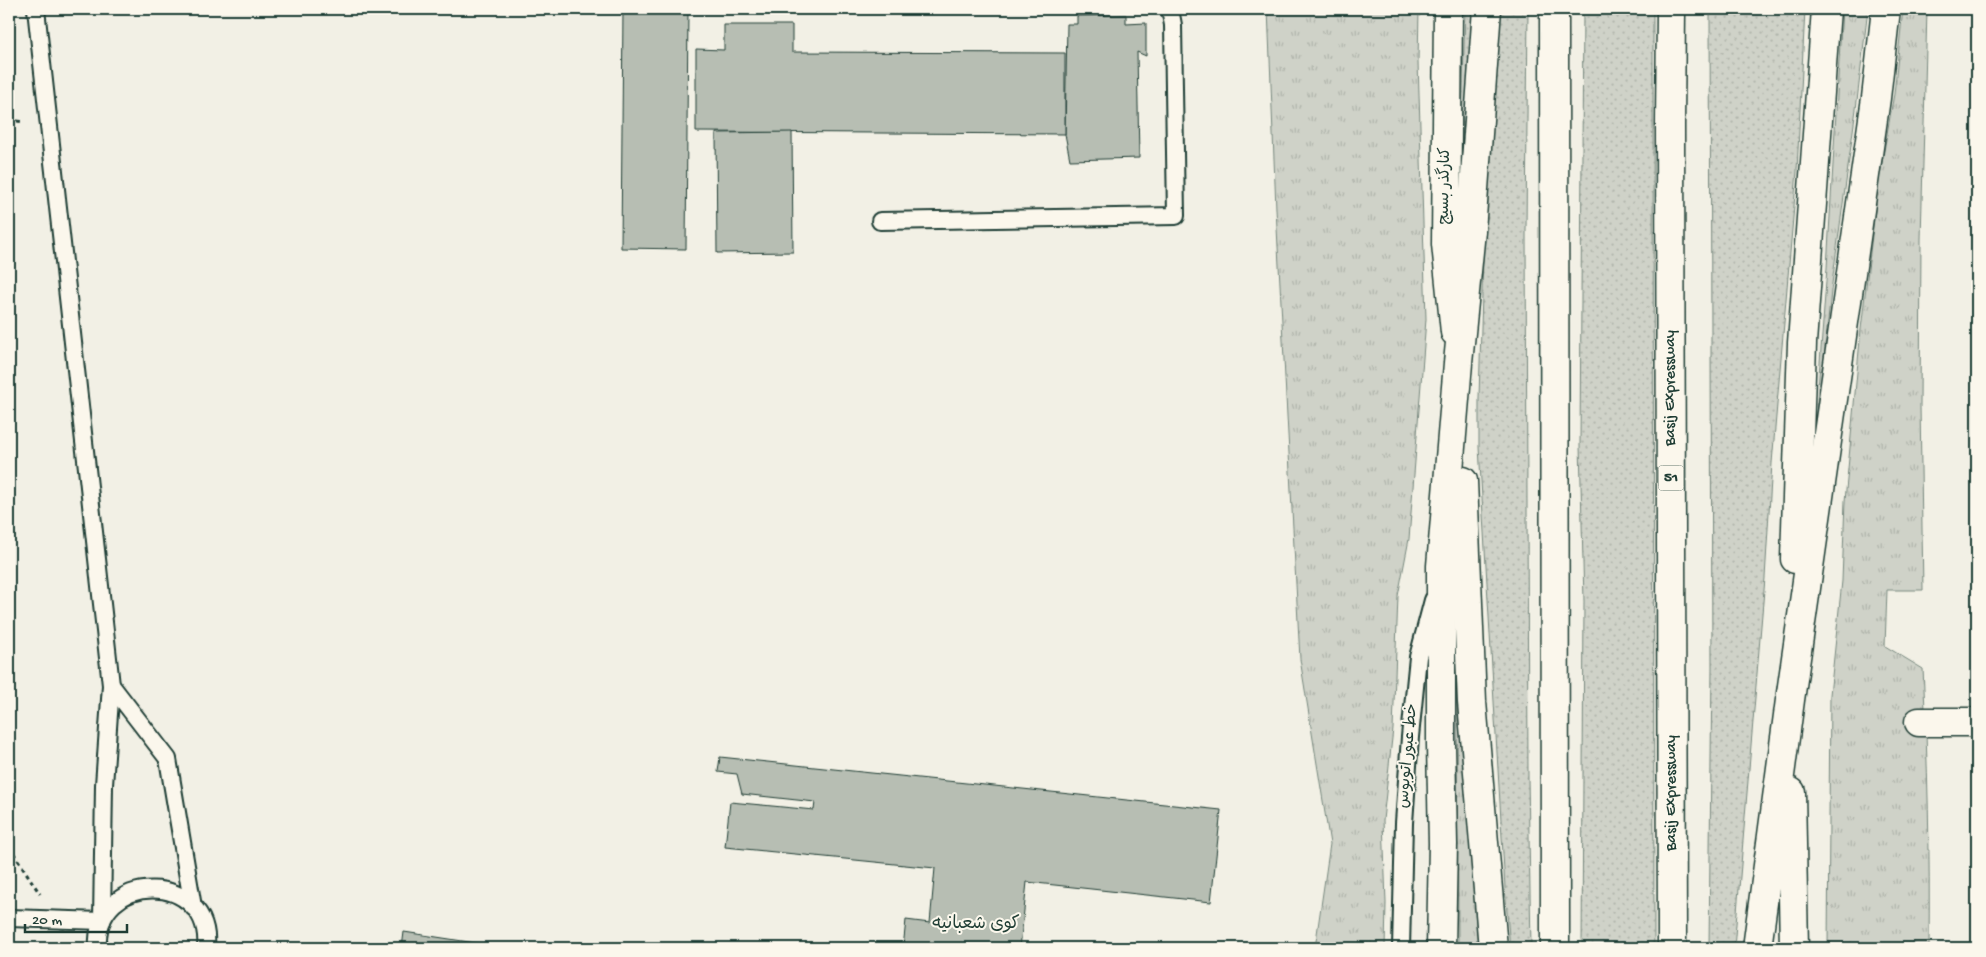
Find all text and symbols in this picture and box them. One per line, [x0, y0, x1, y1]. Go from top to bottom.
street label: کنارگذر بسیج [1433, 147, 1456, 225]
street label: Basij Expressway [1662, 330, 1681, 447]
road number: 51 [1658, 466, 1684, 490]
street label: خط عبور اتوبوس [1395, 703, 1423, 809]
street label: Basij Expressway [1663, 735, 1682, 852]
scale bar [25, 902, 128, 934]
text: 20 m [32, 912, 62, 930]
district label: کوی شعبانیه [932, 914, 1020, 935]

